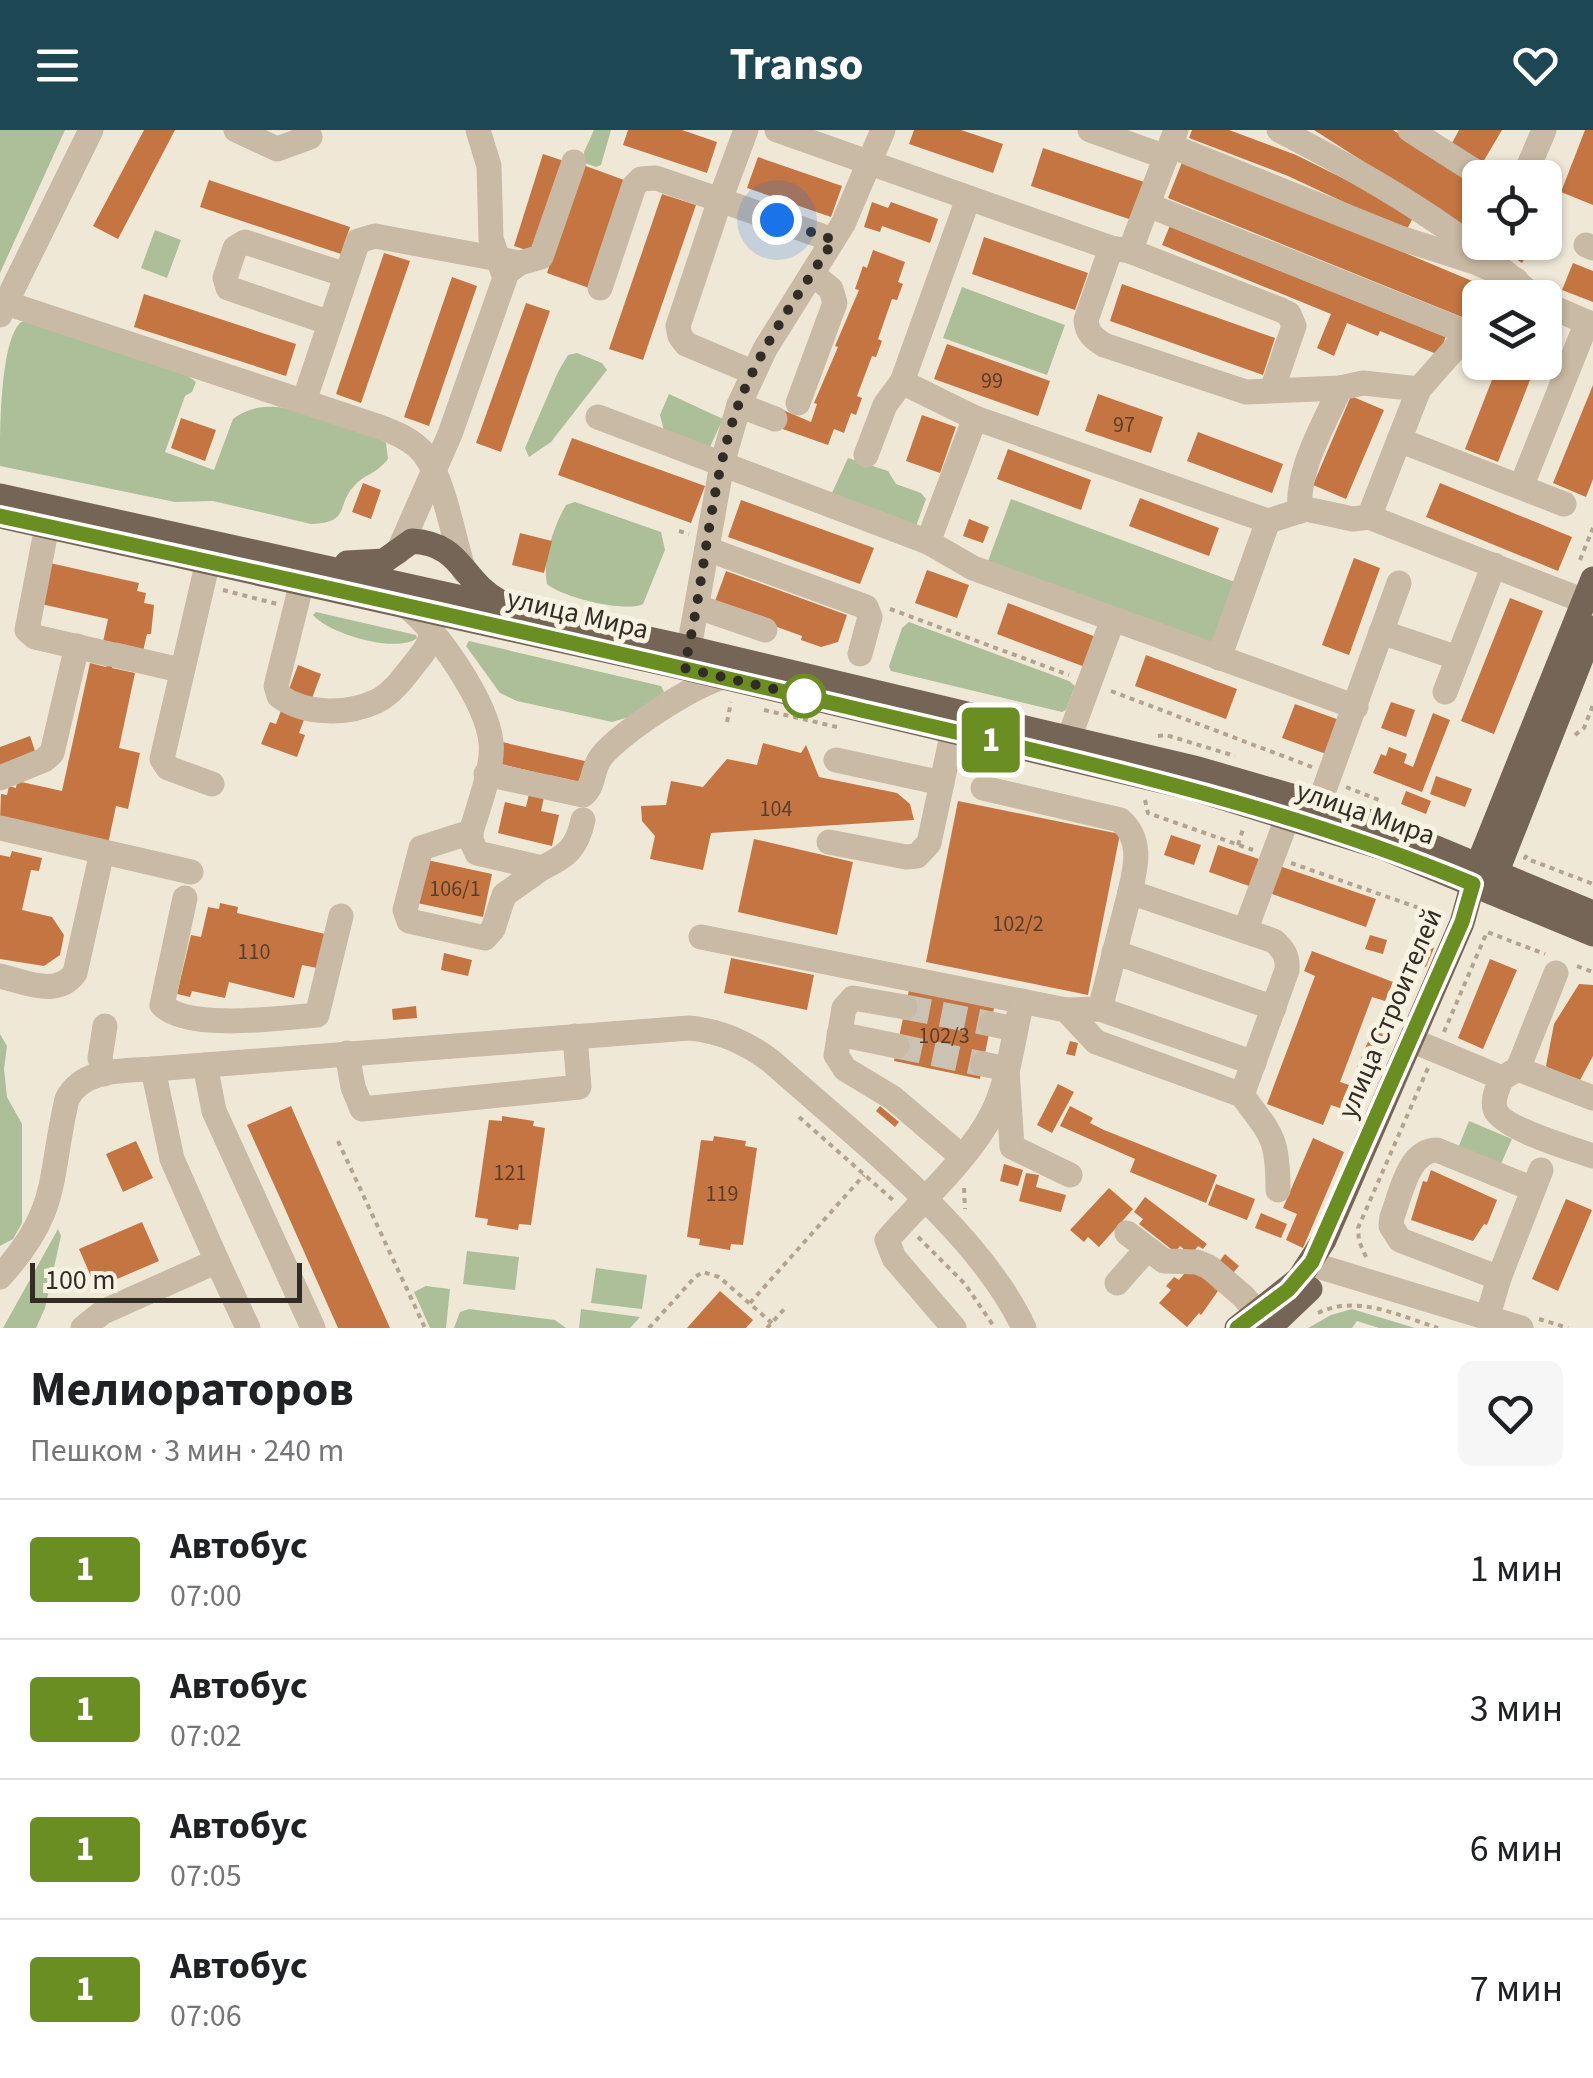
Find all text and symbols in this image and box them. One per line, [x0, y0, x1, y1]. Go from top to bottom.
text: Transo [729, 33, 864, 97]
icon: menu [30, 38, 85, 93]
icon: heart [1508, 38, 1563, 93]
map controls [1462, 160, 1562, 380]
button: locate [1462, 160, 1562, 260]
your location [752, 195, 802, 245]
button: layers [1462, 280, 1562, 380]
house number: 99 [981, 365, 1003, 397]
house number: 97 [1113, 409, 1135, 441]
street label: улица Мира [503, 578, 653, 650]
unlabelled marker [783, 675, 825, 717]
line badge: 1 [958, 708, 1024, 772]
text: 1 [982, 715, 1000, 765]
street label: улица Мира [1291, 771, 1440, 855]
house number: 104 [760, 793, 792, 825]
house number: 106/1 [429, 873, 481, 905]
street label: улица Строителей [1328, 902, 1452, 1125]
house number: 102/2 [992, 908, 1044, 940]
house number: 110 [238, 936, 270, 968]
house number: 102/3 [918, 1020, 970, 1052]
house number: 121 [494, 1157, 526, 1189]
house number: 119 [706, 1178, 738, 1210]
scale bar [30, 1258, 302, 1302]
text: 100 m [45, 1260, 116, 1300]
text: Мелиораторов [30, 1356, 354, 1424]
button: heart [1458, 1361, 1563, 1466]
text: Пешком · 3 мин · 240 m [30, 1428, 344, 1474]
text: Автобус [170, 1519, 308, 1573]
text: 1 мин [1470, 1542, 1563, 1596]
text: 1 [76, 1544, 94, 1594]
text: 07:00 [170, 1573, 242, 1619]
text: Автобус [170, 1659, 308, 1713]
text: 3 мин [1470, 1682, 1563, 1736]
text: 1 [76, 1684, 94, 1734]
text: 07:02 [170, 1713, 242, 1759]
text: Автобус [170, 1799, 308, 1853]
text: 6 мин [1470, 1822, 1563, 1876]
text: 1 [76, 1824, 94, 1874]
text: 07:05 [170, 1853, 242, 1899]
text: Автобус [170, 1939, 308, 1993]
text: 7 мин [1470, 1962, 1563, 2016]
text: 1 [76, 1964, 94, 2014]
text: 07:06 [170, 1993, 242, 2039]

